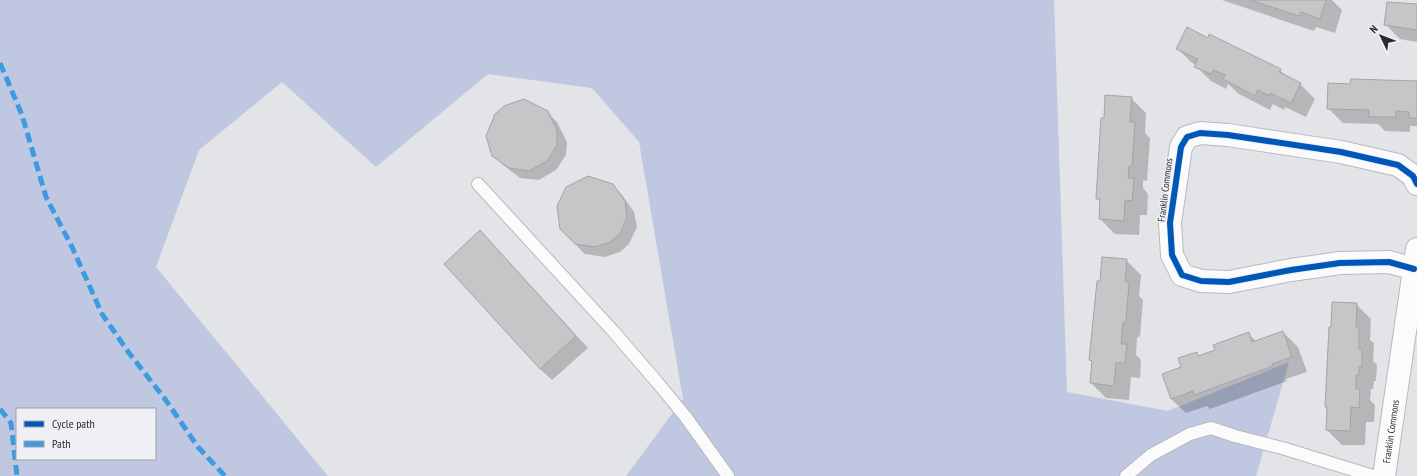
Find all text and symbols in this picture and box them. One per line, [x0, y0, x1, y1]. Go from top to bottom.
north arrow [1361, 16, 1401, 56]
text: N [1367, 22, 1381, 36]
street label: Franklin Commons [1155, 157, 1175, 222]
street label: Franklin Commons [1379, 398, 1402, 464]
legend [16, 408, 156, 460]
text: Cycle path [52, 416, 95, 431]
text: Path [52, 436, 70, 451]

